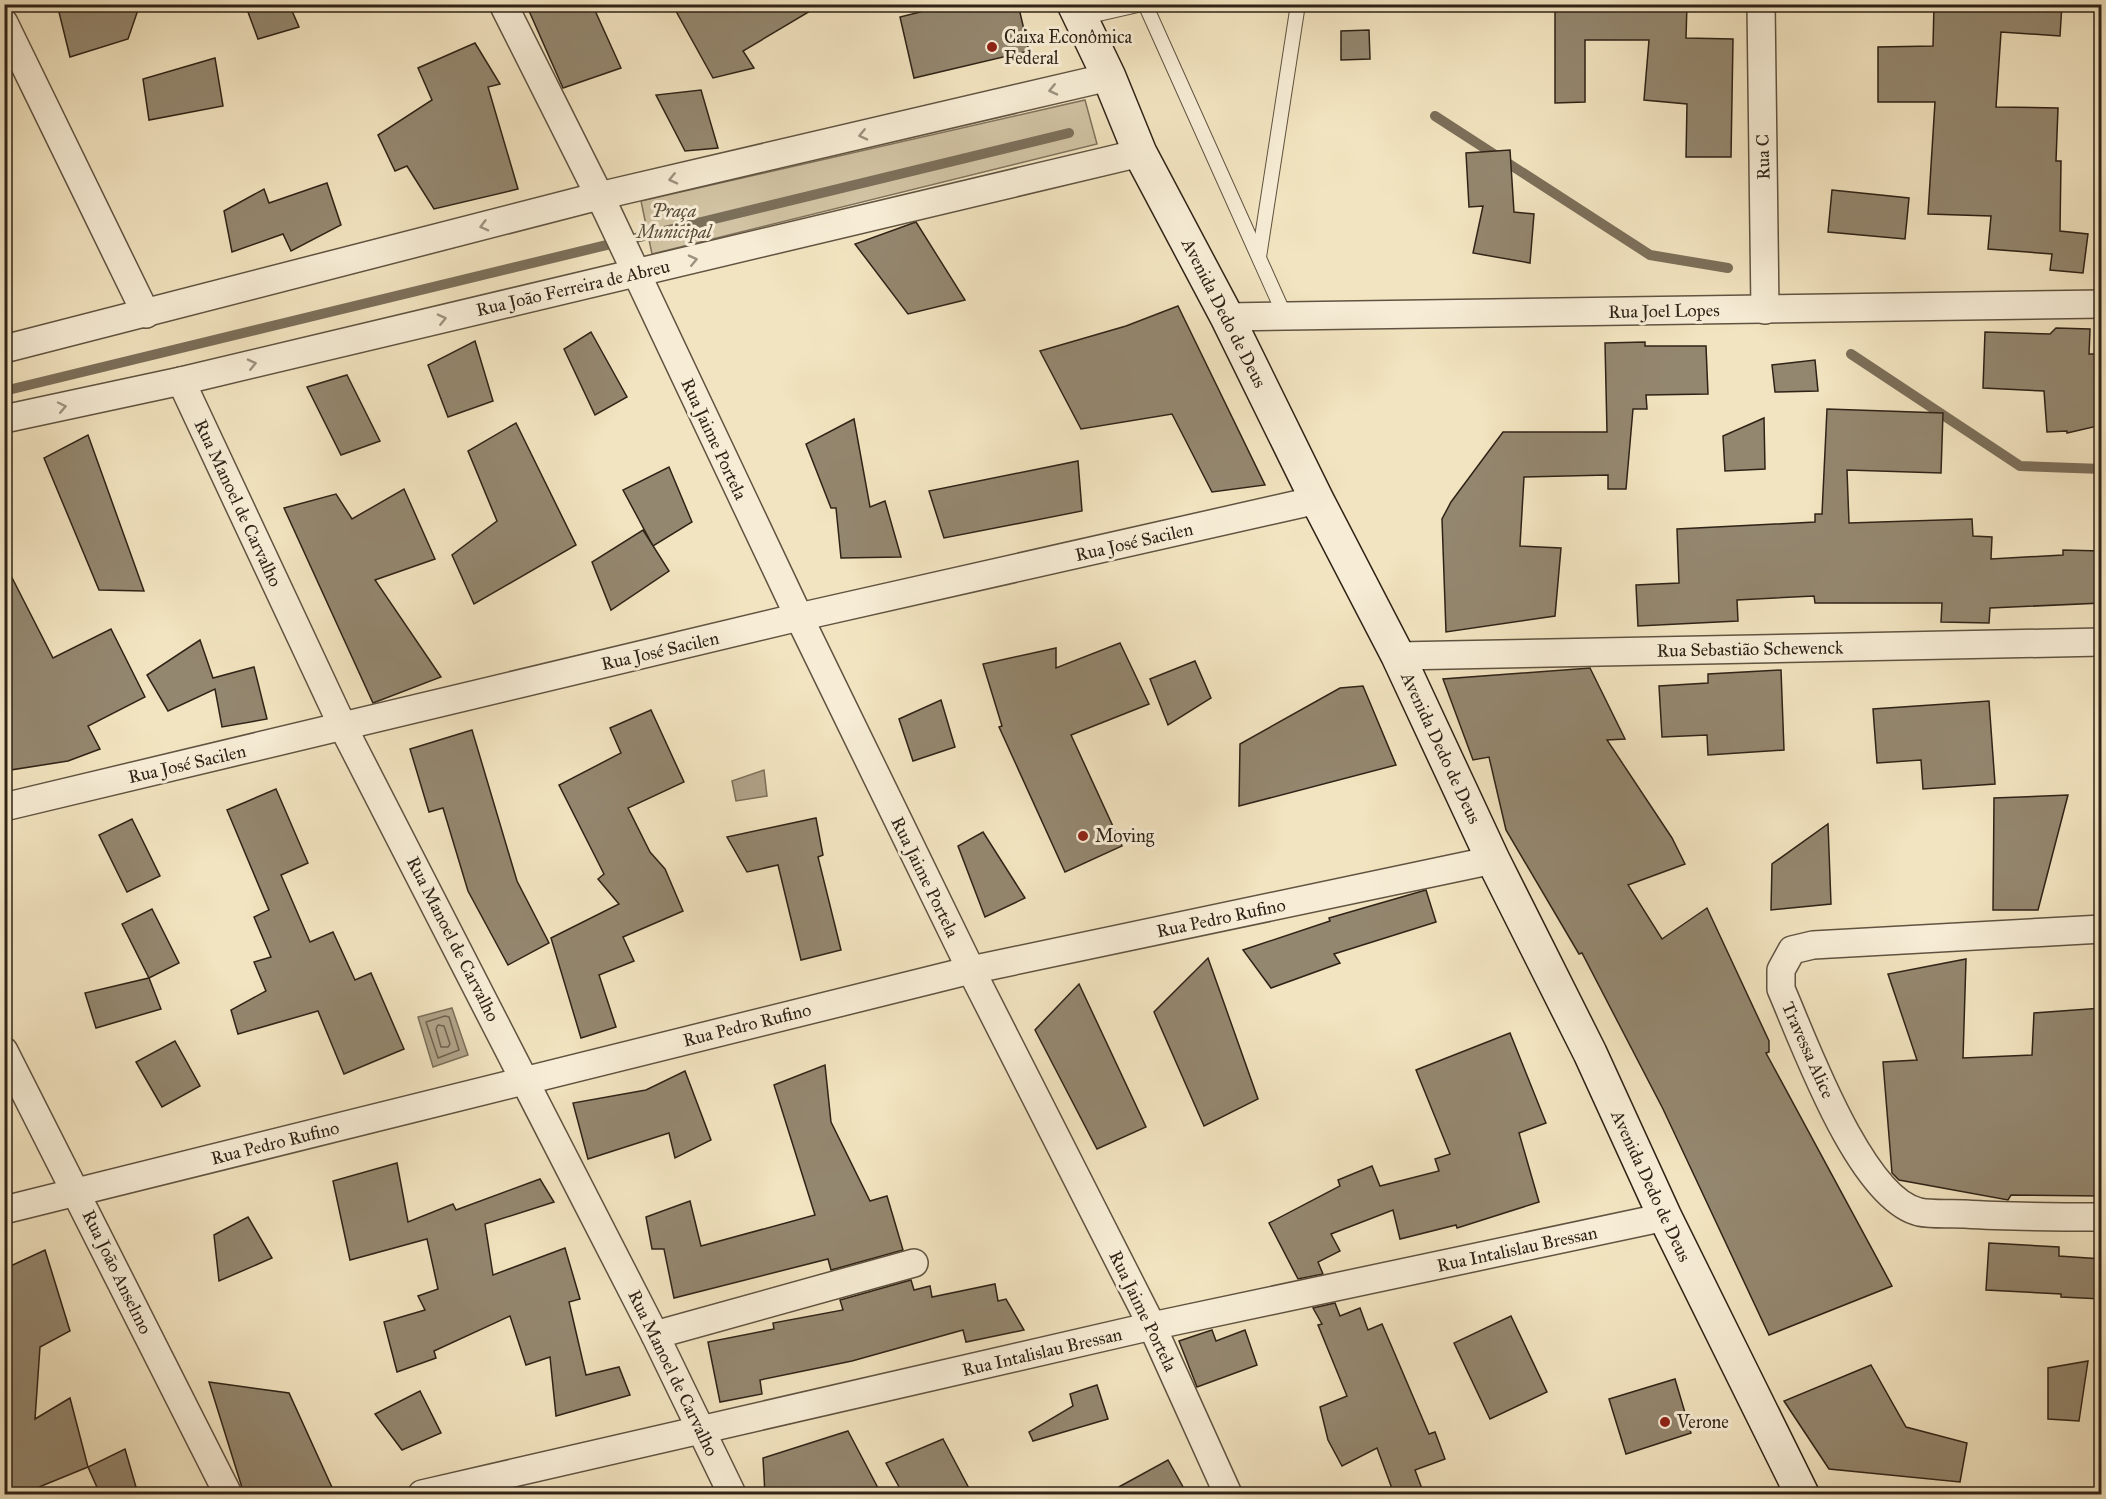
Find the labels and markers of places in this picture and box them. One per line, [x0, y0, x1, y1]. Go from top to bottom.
place label: Caixa Econômica Federal [1004, 26, 1132, 69]
marker: Caixa Econômica Federal [985, 40, 999, 54]
place label: Moving [1095, 825, 1155, 848]
marker: Moving [1076, 829, 1090, 843]
place label: Verone [1676, 1411, 1729, 1433]
marker: Verone [1658, 1415, 1672, 1429]

